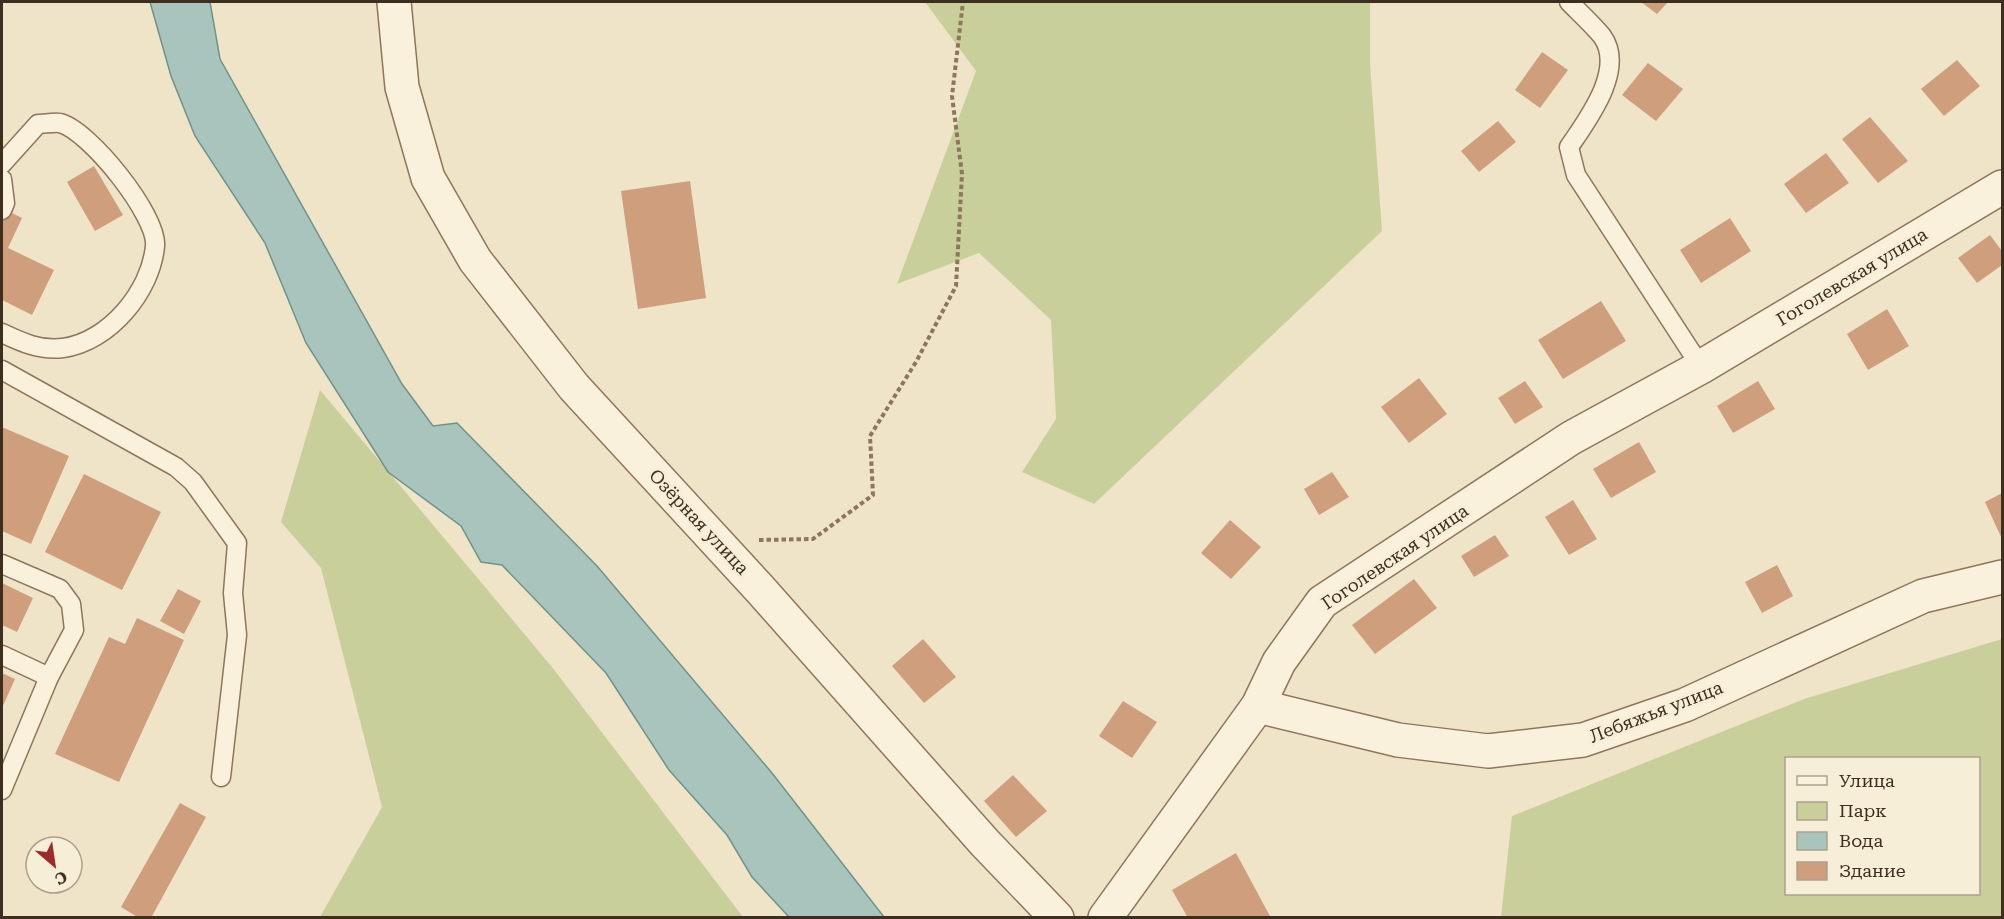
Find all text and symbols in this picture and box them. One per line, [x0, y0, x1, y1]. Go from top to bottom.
street label: Гоголевская улица [1772, 223, 1931, 330]
street label: Озёрная улица [645, 465, 754, 579]
street label: Гоголевская улица [1317, 500, 1472, 613]
street label: Лебяжья улица [1586, 676, 1726, 747]
legend [1785, 757, 1980, 895]
text: Улица [1839, 770, 1895, 791]
text: Парк [1839, 800, 1887, 821]
text: Вода [1839, 830, 1883, 851]
north arrow [24, 835, 84, 895]
text: Здание [1839, 860, 1906, 881]
text: С [52, 867, 71, 889]

